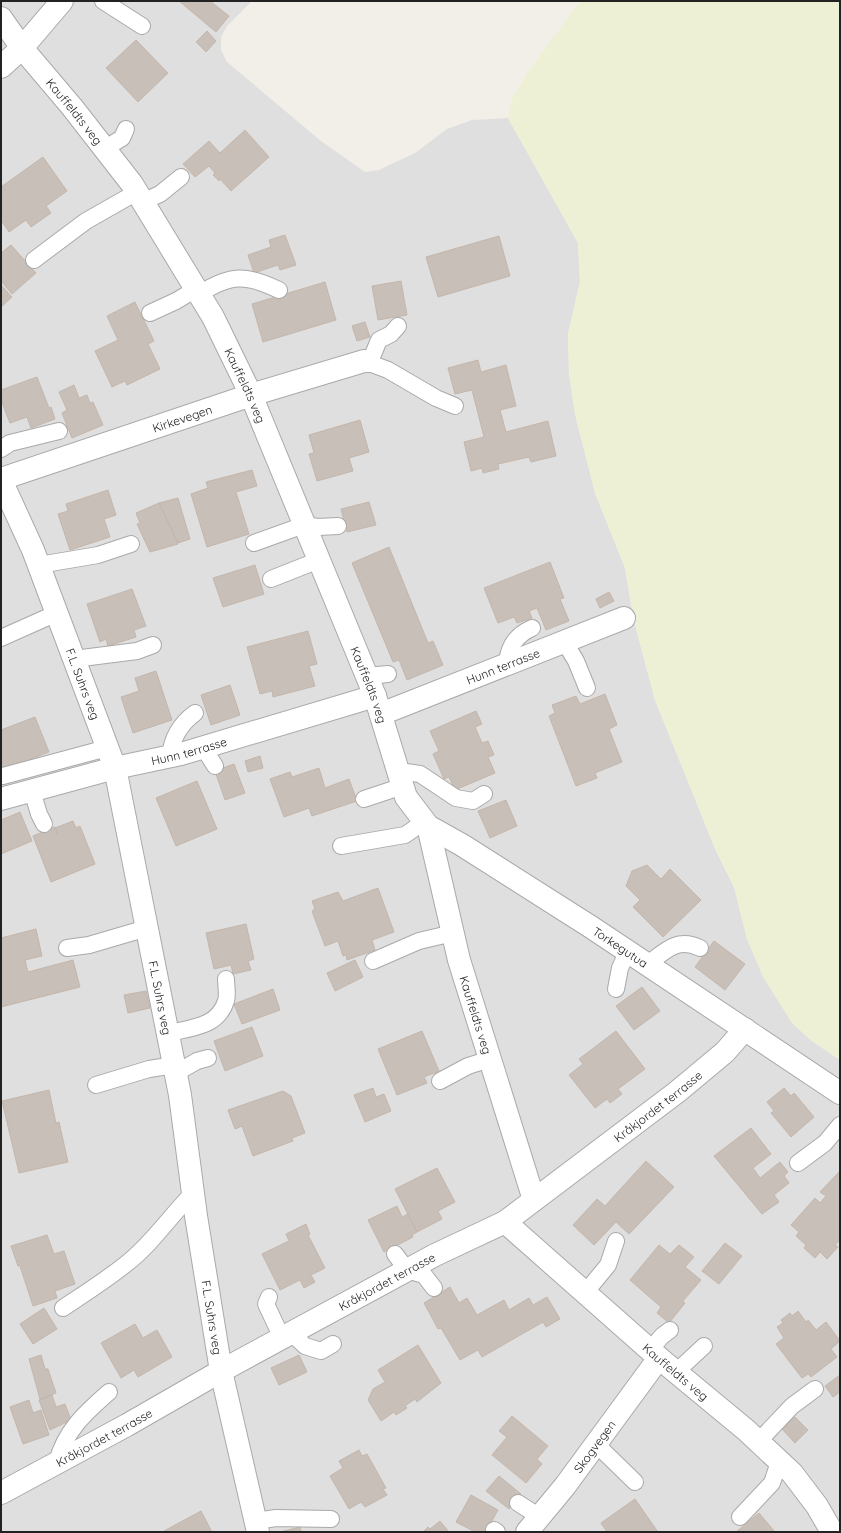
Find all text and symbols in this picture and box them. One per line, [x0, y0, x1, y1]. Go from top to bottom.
street label: Kauffeldts veg [43, 75, 106, 148]
street label: Kauffeldts veg [222, 345, 269, 425]
street label: Kirkevegen [150, 401, 214, 435]
street label: Kauffeldts veg [348, 644, 390, 725]
street label: Hunn terrasse [464, 645, 542, 687]
street label: F.L. Suhrs veg [63, 646, 104, 722]
street label: Hunn terrasse [150, 733, 229, 768]
street label: Torkegutua [590, 923, 651, 970]
street label: F.L. Suhrs veg [146, 959, 175, 1036]
street label: Kauffeldts veg [457, 974, 495, 1056]
street label: Kråkjordet terrasse [610, 1067, 705, 1145]
street label: Kråkjordet terrasse [336, 1249, 438, 1313]
street label: F.L. Suhrs veg [199, 1279, 226, 1356]
street label: Kauffeldts veg [640, 1340, 712, 1403]
street label: Kråkjordet terrasse [53, 1405, 155, 1470]
street label: Skogvegen [570, 1417, 618, 1476]

